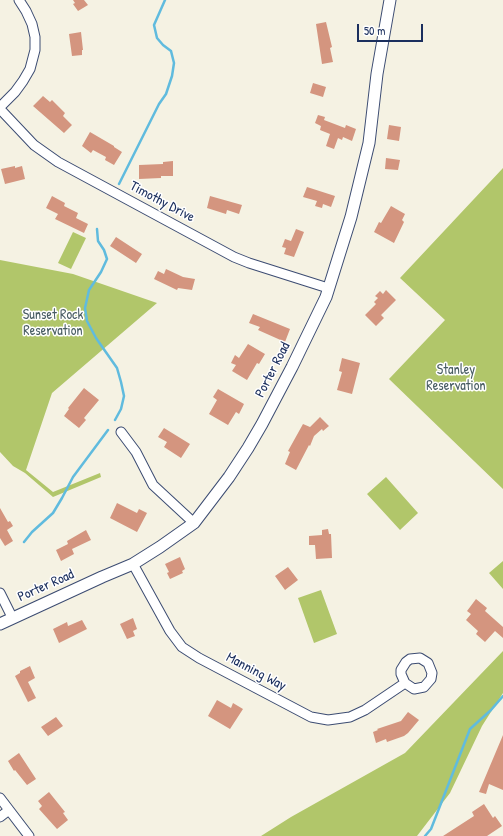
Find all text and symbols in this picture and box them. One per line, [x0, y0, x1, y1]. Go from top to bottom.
scale bar [359, 16, 425, 42]
text: 50 m [364, 22, 385, 39]
street label: Timothy Drive [127, 178, 197, 226]
park label: Sunset Rock Reservation [23, 307, 83, 340]
street label: Porter Road [252, 340, 294, 400]
park label: Stanley Reservation [426, 362, 486, 394]
street label: Porter Road [15, 566, 77, 606]
street label: Manning Way [223, 649, 289, 695]

